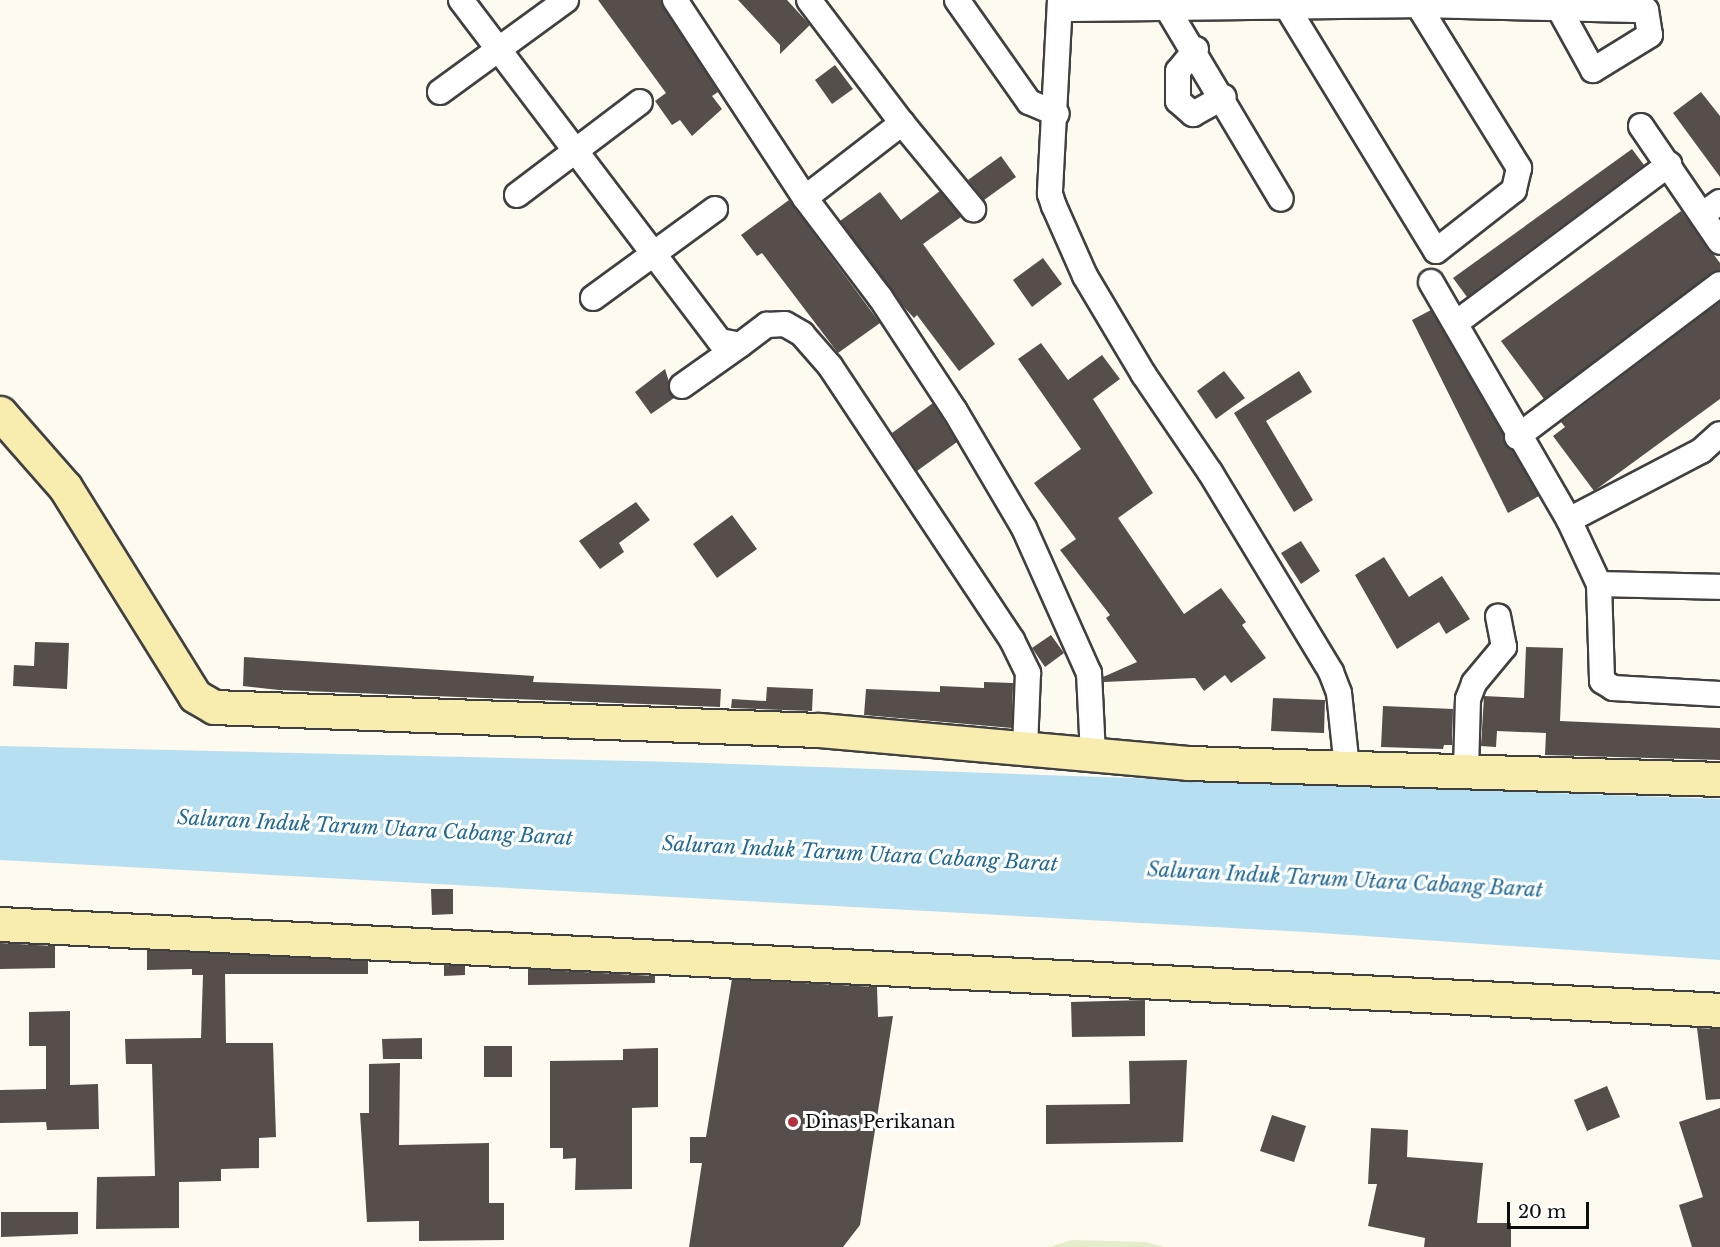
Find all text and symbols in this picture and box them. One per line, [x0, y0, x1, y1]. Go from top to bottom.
water label: Saluran Induk Tarum Utara Cabang Barat [175, 806, 575, 850]
water label: Saluran Induk Tarum Utara Cabang Barat [660, 832, 1060, 876]
water label: Saluran Induk Tarum Utara Cabang Barat [1145, 858, 1545, 902]
place label: Dinas Perikanan [805, 1111, 955, 1133]
marker: Dinas Perikanan [786, 1115, 800, 1129]
scale bar [1510, 1190, 1592, 1228]
text: 20 m [1518, 1201, 1566, 1223]

